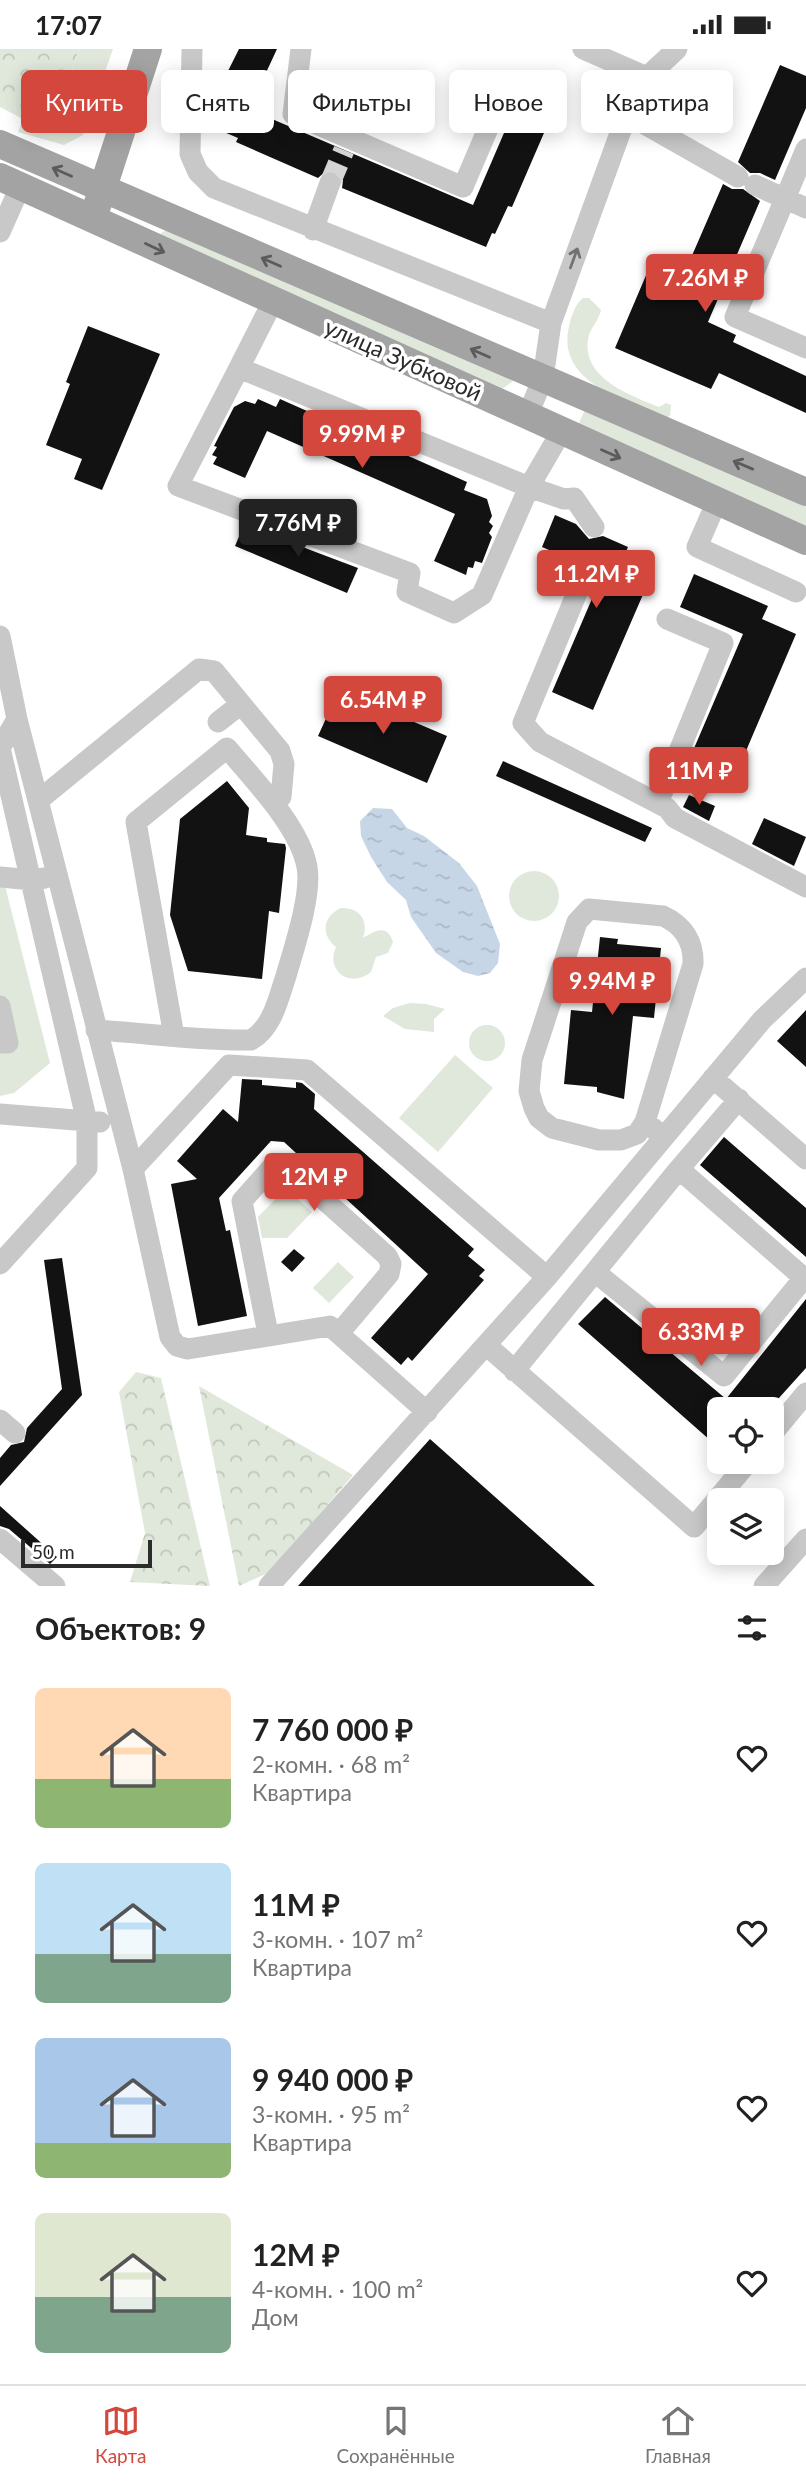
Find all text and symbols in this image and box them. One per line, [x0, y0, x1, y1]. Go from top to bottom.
text: 17:07 [35, 9, 102, 41]
chip: Купить [21, 70, 147, 133]
chip: Снять [161, 70, 274, 133]
chip: Фильтры [288, 70, 435, 133]
chip: Новое [449, 70, 567, 133]
chip: Квартира [581, 70, 733, 133]
one-way arrow [52, 165, 74, 178]
one-way arrow [144, 242, 166, 255]
one-way arrow [569, 248, 581, 270]
pin: 7.26M ₽ [640, 254, 770, 314]
one-way arrow [261, 255, 282, 268]
text: 7.26M ₽ [662, 263, 748, 291]
street label: улица Зубковой [320, 312, 486, 406]
one-way arrow [469, 346, 491, 359]
pin: 9.99M ₽ [297, 411, 427, 470]
text: 9.99M ₽ [319, 419, 405, 447]
one-way arrow [600, 448, 622, 461]
one-way arrow [733, 457, 755, 470]
pin: 7.76M ₽ [233, 499, 363, 559]
text: 7.76M ₽ [255, 508, 341, 536]
pin: 11.2M ₽ [531, 551, 661, 610]
text: 11.2M ₽ [553, 559, 639, 587]
pin: 6.54M ₽ [318, 677, 448, 736]
text: 6.54M ₽ [340, 685, 426, 713]
pin: 11M ₽ [650, 747, 748, 807]
text: 11M ₽ [665, 756, 733, 784]
pin: 9.94M ₽ [547, 957, 677, 1017]
text: 9.94M ₽ [569, 966, 655, 994]
pin: 12M ₽ [265, 1153, 363, 1213]
text: 12M ₽ [280, 1162, 348, 1190]
pin: 6.33M ₽ [636, 1309, 766, 1368]
text: 6.33M ₽ [658, 1317, 744, 1345]
map controls [707, 1397, 784, 1565]
button: locate [707, 1397, 784, 1474]
button: layers [707, 1488, 784, 1565]
scale bar [21, 1537, 152, 1569]
text: 50 m [32, 1540, 75, 1563]
icon: filters [733, 1609, 771, 1647]
text: Объектов: 9 [35, 1610, 206, 1646]
text: 7 760 000 ₽ [252, 1711, 413, 1747]
icon: home [91, 1716, 175, 1800]
icon: heart [733, 1739, 771, 1777]
text: 2-комн. · 68 m² [252, 1750, 410, 1778]
text: Квартира [252, 1778, 352, 1806]
text: 11M ₽ [252, 1886, 340, 1922]
icon: home [91, 1891, 175, 1975]
icon: heart [733, 1914, 771, 1952]
text: 3-комн. · 107 m² [252, 1925, 423, 1953]
text: Квартира [252, 1953, 352, 1981]
text: 9 940 000 ₽ [252, 2061, 413, 2097]
icon: home [91, 2066, 175, 2150]
icon: heart [733, 2089, 771, 2127]
text: 3-комн. · 95 m² [252, 2100, 410, 2128]
text: Квартира [252, 2128, 352, 2156]
text: 12M ₽ [252, 2236, 340, 2272]
icon: home [91, 2241, 175, 2325]
icon: heart [733, 2264, 771, 2302]
text: 4-комн. · 100 m² [252, 2275, 423, 2303]
text: Дом [252, 2303, 299, 2331]
tab: Карта [95, 2402, 146, 2467]
tab: Сохранённые [337, 2402, 455, 2467]
tab: Главная [645, 2402, 711, 2467]

